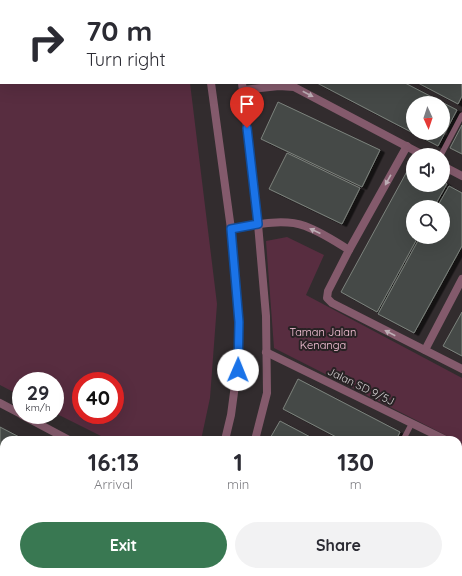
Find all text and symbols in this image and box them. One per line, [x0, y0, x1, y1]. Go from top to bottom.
text: 70 m [86, 13, 152, 48]
icon: right [20, 16, 72, 68]
text: Turn right [86, 48, 166, 71]
pin [230, 87, 264, 128]
one-way arrow [302, 91, 314, 98]
icon: arrive [236, 93, 258, 115]
north arrow [406, 96, 450, 140]
map controls [406, 96, 450, 244]
button: sound [406, 148, 450, 192]
one-way arrow [385, 174, 392, 186]
button: search [406, 200, 450, 244]
one-way arrow [309, 228, 321, 234]
park label: Taman Jalan Kenanga [290, 325, 356, 352]
one-way arrow [385, 330, 396, 336]
position arrow [217, 349, 259, 391]
street label: Jalan SD 9/5J [325, 364, 397, 408]
speed limit sign: 40 [72, 372, 124, 424]
text: 29 [27, 380, 49, 405]
text: km/h [25, 401, 51, 414]
text: 16:13 [88, 447, 139, 477]
text: 1 [234, 447, 243, 477]
text: 130 [337, 447, 374, 477]
text: Arrival [94, 476, 133, 492]
text: min [227, 476, 249, 492]
text: m [350, 476, 362, 492]
button: Exit [20, 522, 227, 568]
button: Share [235, 522, 442, 568]

